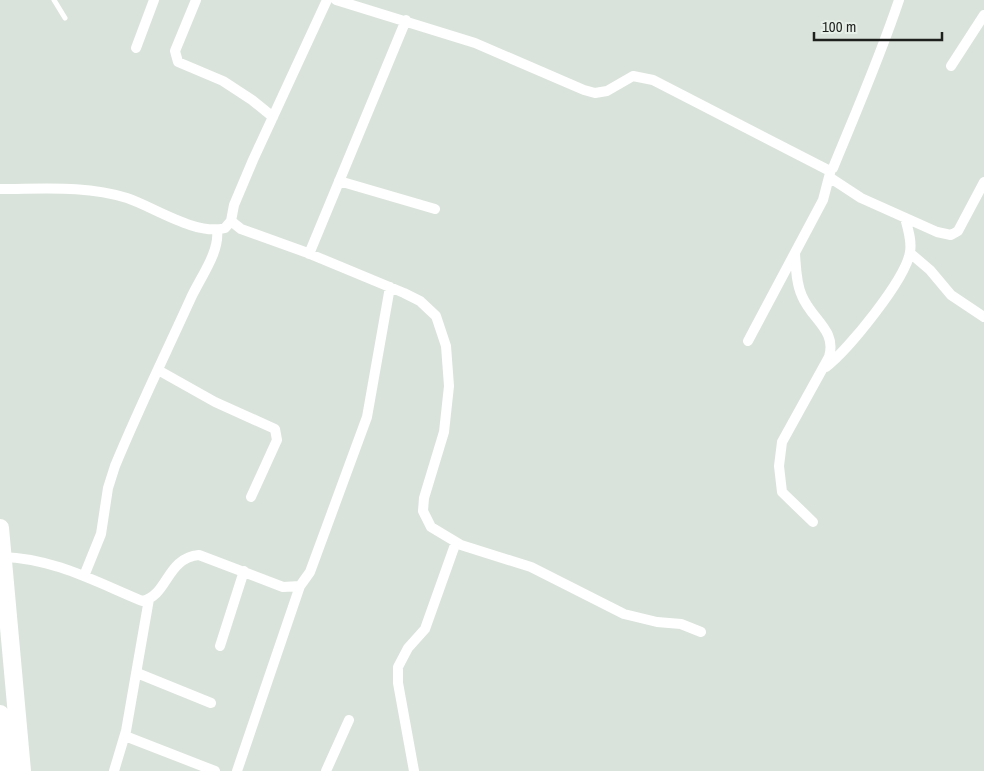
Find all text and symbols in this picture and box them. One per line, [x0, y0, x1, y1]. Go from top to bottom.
scale bar [814, 10, 942, 42]
text: 100 m [822, 16, 856, 37]

